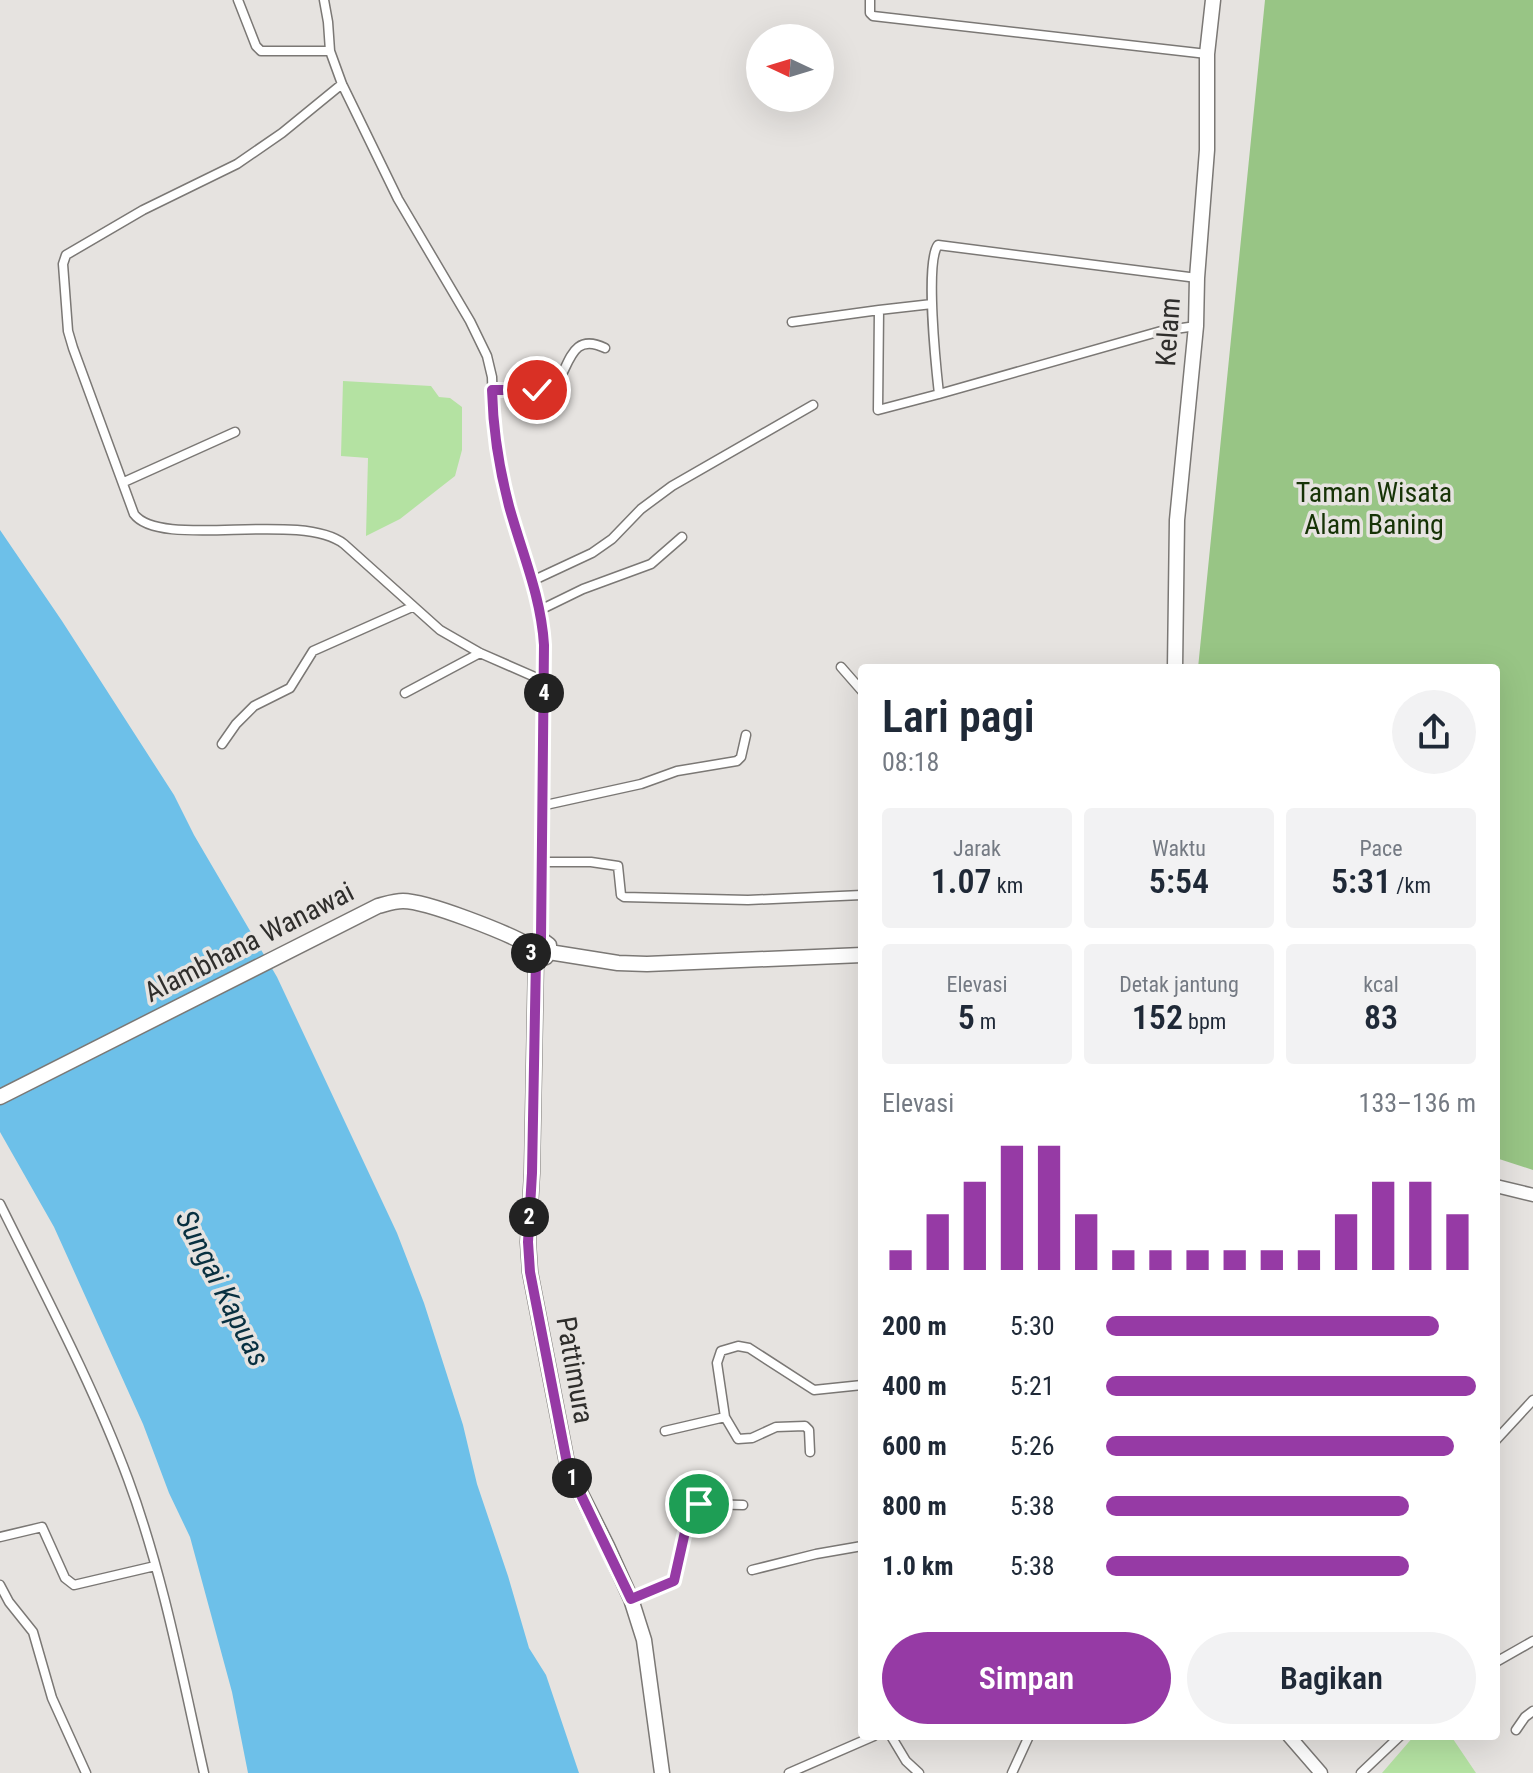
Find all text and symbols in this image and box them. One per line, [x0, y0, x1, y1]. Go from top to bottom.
north arrow [746, 24, 834, 112]
map controls [746, 24, 834, 112]
street label: Kelam [1149, 296, 1187, 368]
pin [503, 356, 571, 424]
icon: check [515, 368, 559, 412]
park label: Taman Wisata Alam Baning [1296, 476, 1452, 541]
pin: 4 [524, 673, 564, 713]
text: 4 [538, 680, 550, 705]
button: share [1392, 690, 1476, 774]
text: Lari pagi [882, 691, 1035, 743]
text: 08:18 [882, 747, 939, 777]
text: Jarak [953, 836, 1001, 861]
text: Waktu [1152, 836, 1206, 861]
text: Pace [1359, 836, 1403, 861]
text: 1.07 [931, 861, 992, 901]
text: 5:54 [1149, 861, 1209, 901]
text: 5:31 [1331, 861, 1391, 901]
text: km [992, 873, 1023, 898]
text: /km [1391, 873, 1431, 898]
street label: Alambhana Wanawai [139, 875, 359, 1009]
pin: 3 [511, 933, 551, 973]
text: 3 [525, 940, 537, 965]
text: Elevasi [946, 972, 1008, 997]
text: Detak jantung [1119, 972, 1239, 997]
text: kcal [1363, 972, 1399, 997]
text: 5 [958, 997, 975, 1037]
text: 152 [1132, 997, 1183, 1037]
text: 83 [1364, 997, 1398, 1037]
text: m [975, 1009, 996, 1034]
text: bpm [1183, 1009, 1226, 1034]
text: Elevasi [882, 1088, 954, 1118]
text: 133–136 m [1359, 1088, 1476, 1118]
pin: 2 [509, 1197, 549, 1237]
water label: Sungai Kapuas [169, 1204, 277, 1372]
text: 2 [523, 1204, 535, 1229]
text: 200 m [882, 1311, 947, 1341]
text: 5:30 [1010, 1311, 1055, 1341]
street label: Pattimura [549, 1314, 601, 1426]
text: 400 m [882, 1371, 947, 1401]
text: 5:21 [1010, 1371, 1055, 1401]
text: 600 m [882, 1431, 947, 1461]
text: 5:26 [1010, 1431, 1055, 1461]
pin: 1 [552, 1458, 592, 1498]
text: 1 [566, 1465, 578, 1490]
pin [665, 1470, 733, 1538]
icon: arrive [677, 1482, 721, 1526]
text: 800 m [882, 1491, 947, 1521]
text: 5:38 [1010, 1491, 1055, 1521]
text: 1.0 km [882, 1551, 954, 1581]
text: 5:38 [1010, 1551, 1055, 1581]
button: Simpan [882, 1632, 1171, 1724]
button: Bagikan [1187, 1632, 1476, 1724]

